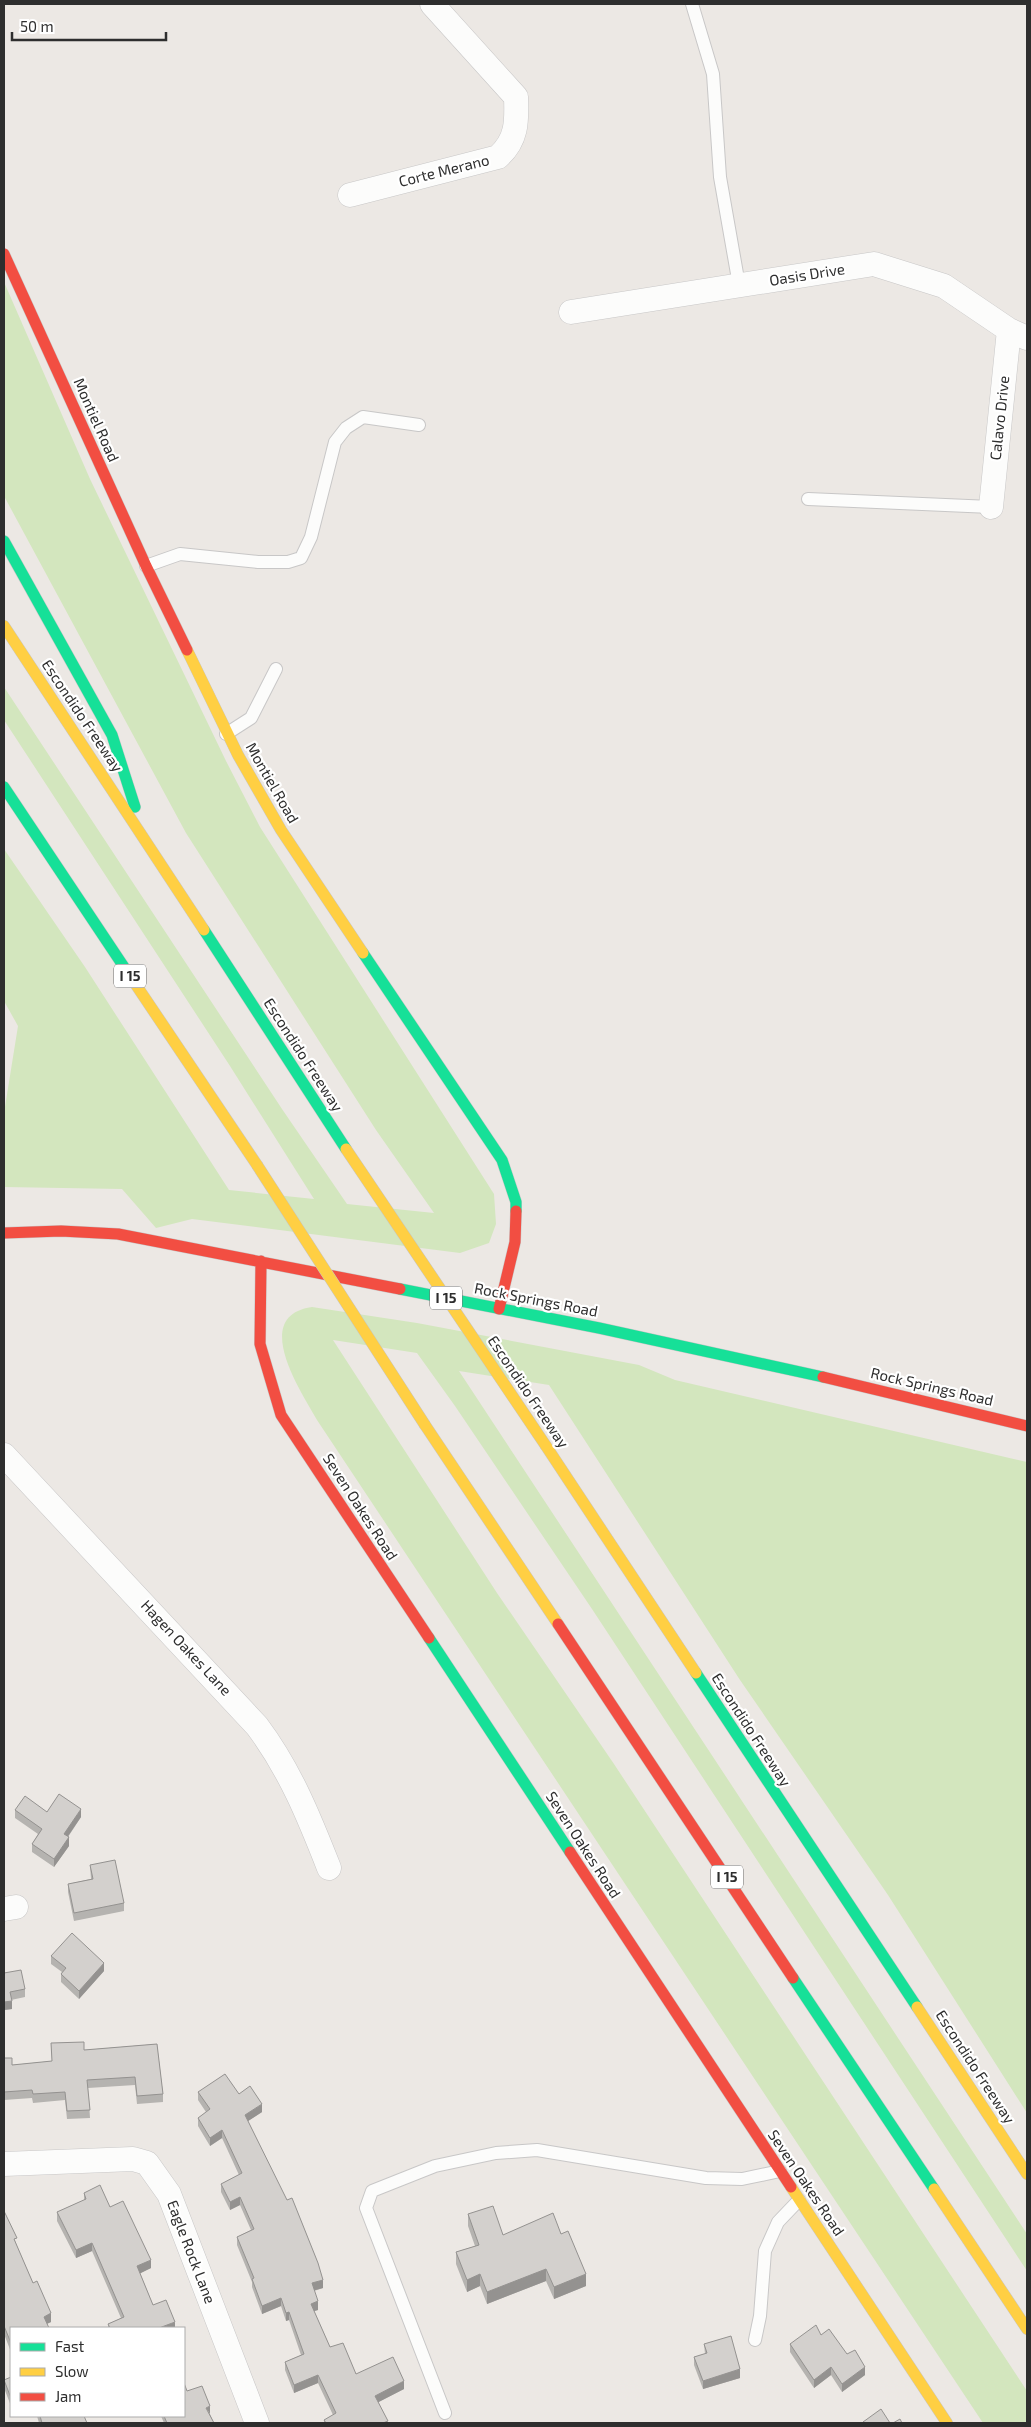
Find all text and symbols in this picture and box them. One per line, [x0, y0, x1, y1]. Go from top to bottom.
scale bar [12, 10, 166, 42]
text: 50 m [20, 17, 54, 35]
street label: Corte Merano [397, 150, 491, 190]
street label: Oasis Drive [768, 259, 846, 289]
street label: Montiel Road [70, 375, 123, 464]
street label: Calavo Drive [986, 375, 1012, 461]
street label: Escondido Freeway [39, 656, 127, 775]
street label: Montiel Road [243, 739, 303, 826]
road number: I 15 [114, 964, 146, 988]
street label: Escondido Freeway [260, 994, 347, 1115]
street label: Rock Springs Road [473, 1278, 599, 1320]
road number: I 15 [430, 1286, 462, 1310]
street label: Escondido Freeway [485, 1332, 573, 1451]
street label: Rock Springs Road [869, 1363, 995, 1409]
street label: Seven Oakes Road [320, 1450, 402, 1563]
street label: Hagen Oakes Lane [138, 1596, 236, 1699]
street label: Escondido Freeway [708, 1669, 795, 1790]
street label: Seven Oakes Road [543, 1788, 625, 1901]
road number: I 15 [711, 1865, 743, 1888]
street label: Escondido Freeway [932, 2006, 1019, 2127]
street label: Seven Oakes Road [765, 2126, 849, 2239]
street label: Eagle Rock Lane [164, 2197, 220, 2306]
legend [10, 2327, 185, 2417]
text: Fast [55, 2337, 85, 2355]
text: Slow [55, 2362, 89, 2380]
text: Jam [55, 2387, 81, 2405]

